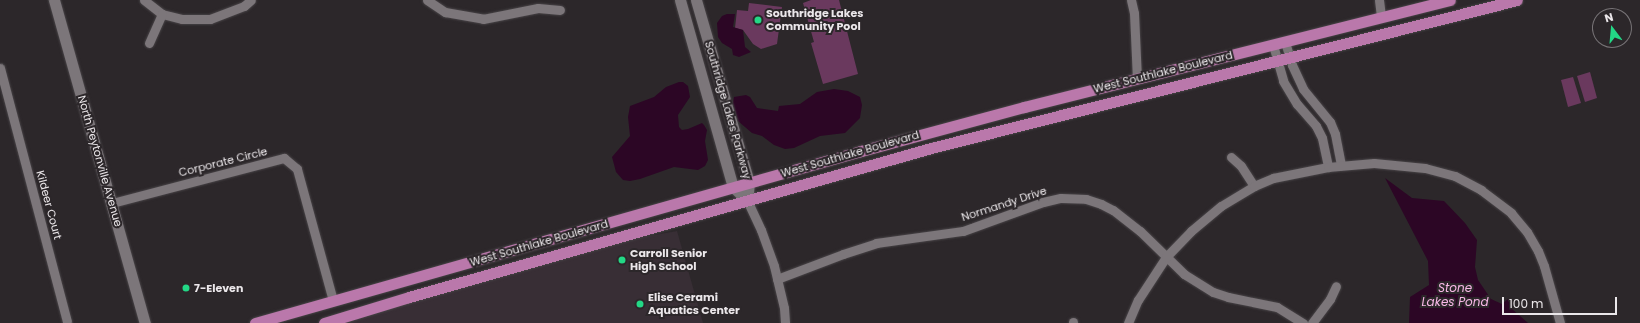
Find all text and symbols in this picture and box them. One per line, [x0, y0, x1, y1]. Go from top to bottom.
place label: Southridge Lakes Community Pool [766, 7, 863, 33]
north arrow [1592, 8, 1632, 48]
text: N [1603, 9, 1615, 26]
marker: Southridge Lakes Community Pool [753, 15, 763, 25]
street label: Southridge Lakes Parkway [702, 40, 754, 180]
street label: West Southlake Boulevard [1092, 48, 1234, 96]
street label: North Peytonville Avenue [75, 94, 125, 228]
street label: West Southlake Boulevard [780, 128, 920, 180]
street label: Corporate Circle [177, 145, 269, 179]
street label: Kildeer Court [33, 169, 65, 241]
street label: Normandy Drive [960, 184, 1048, 224]
street label: West Southlake Boulevard [469, 217, 609, 269]
place label: Carroll Senior High School [630, 247, 707, 273]
marker: Carroll Senior High School [617, 255, 627, 265]
place label: 7-Eleven [194, 281, 243, 295]
water label: Stone Lakes Pond [1421, 281, 1489, 309]
marker: 7-Eleven [181, 283, 191, 293]
scale bar [1504, 289, 1619, 315]
place label: Elise Cerami Aquatics Center [648, 291, 740, 317]
text: 100 m [1509, 295, 1543, 312]
marker: Elise Cerami Aquatics Center [635, 299, 645, 309]

